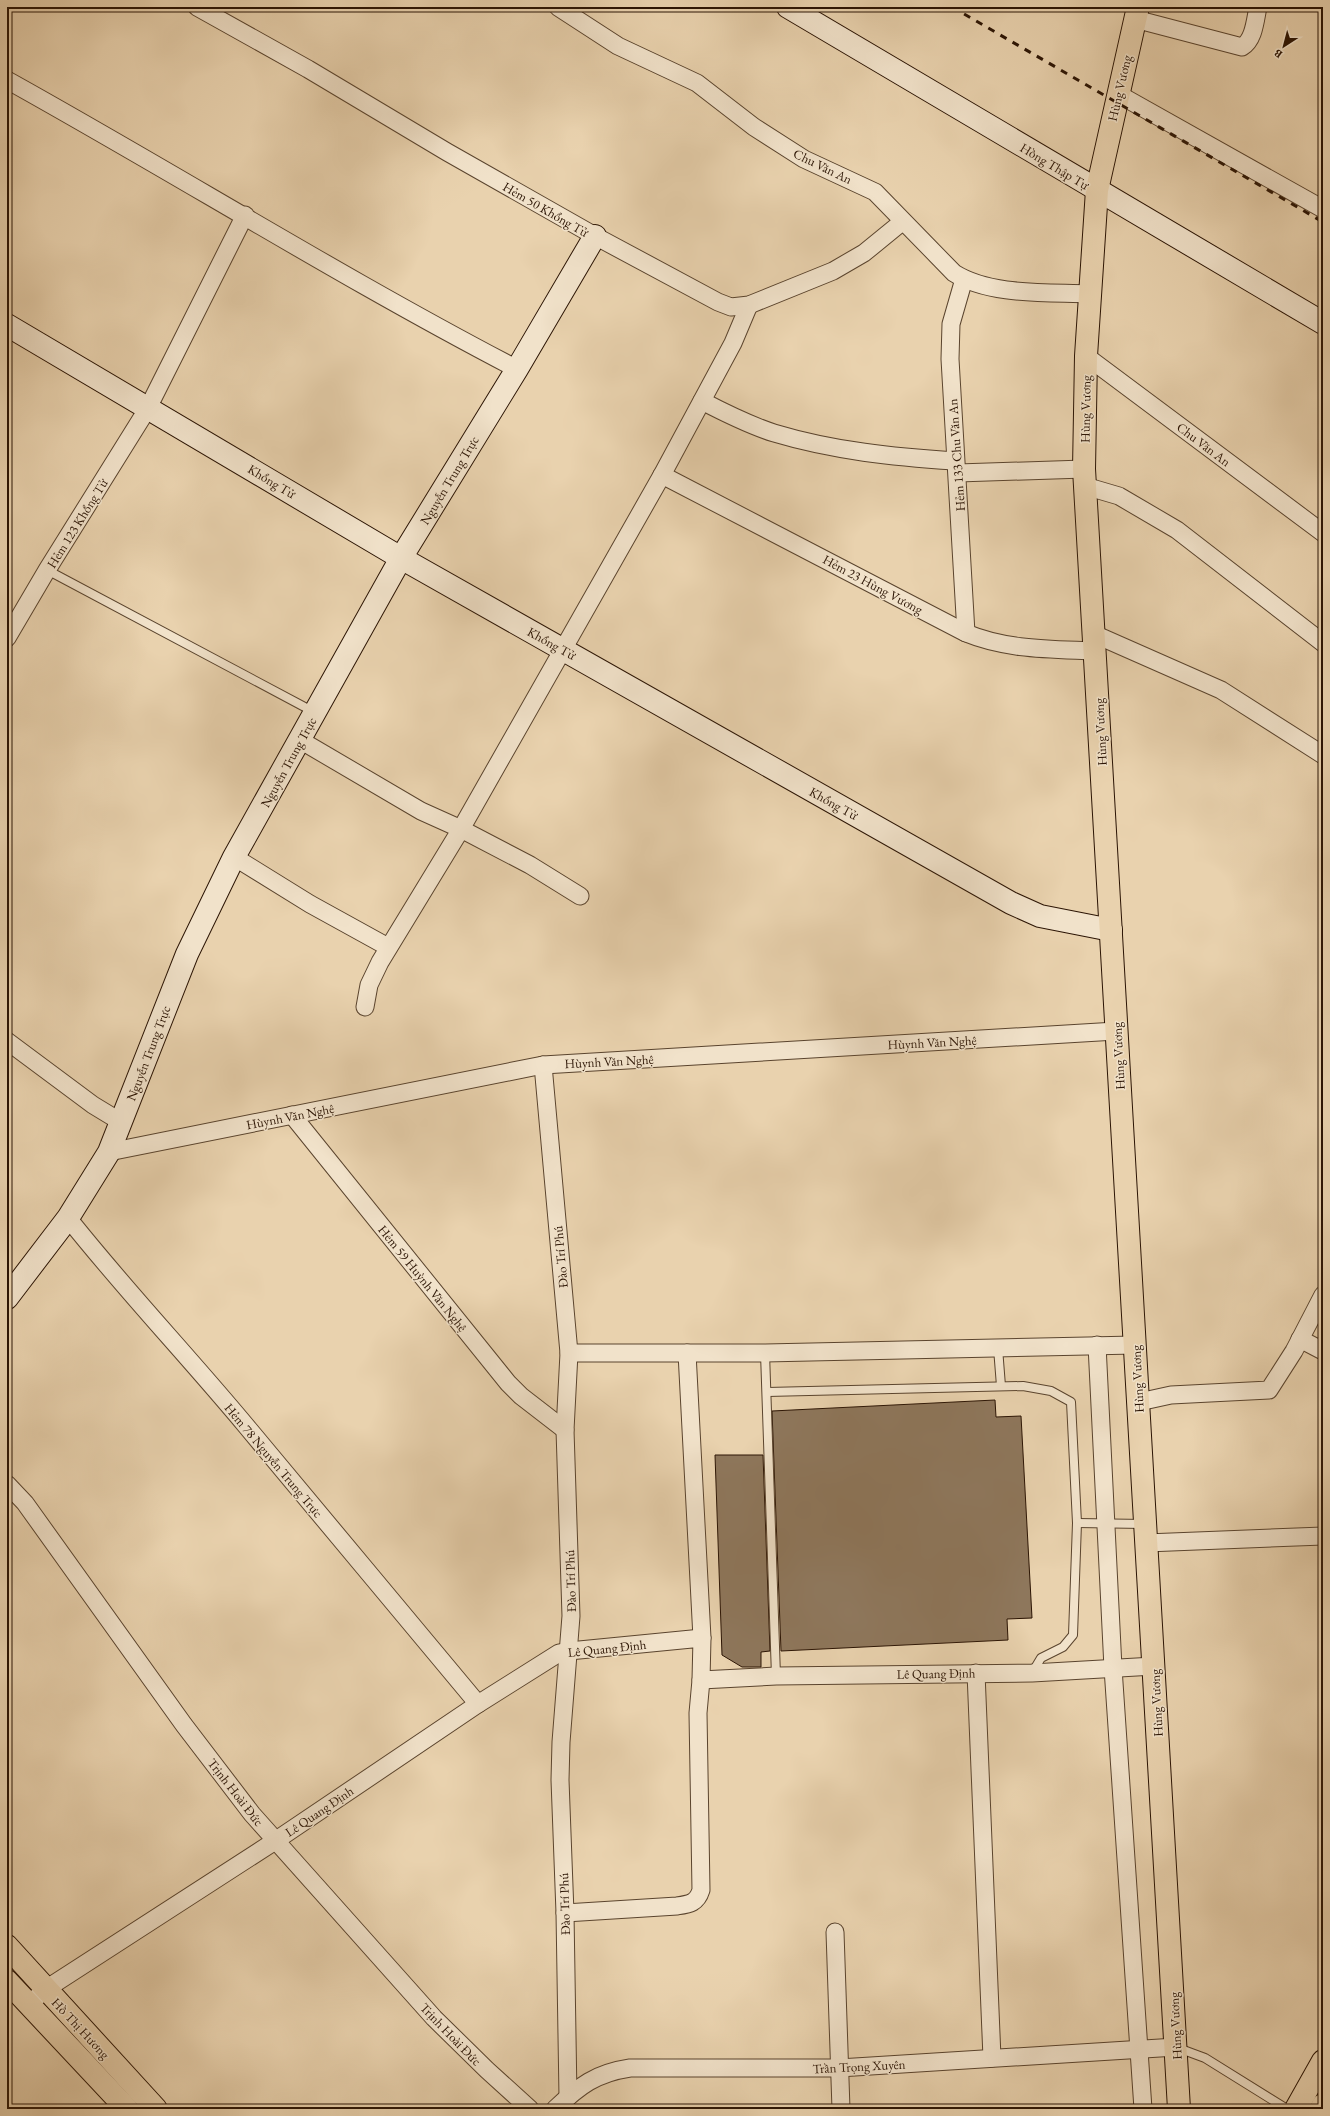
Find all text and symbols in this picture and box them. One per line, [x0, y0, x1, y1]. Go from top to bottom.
north arrow [1264, 26, 1304, 66]
text: B [1271, 46, 1285, 62]
street label: Hùng Vương [1104, 53, 1135, 123]
street label: Hồng Thập Tự [1017, 139, 1093, 194]
street label: Chu Văn An [791, 145, 855, 188]
street label: Hẻm 50 Khổng Tử [500, 178, 592, 241]
street label: Hùng Vương [1076, 375, 1095, 443]
street label: Hẻm 133 Chu Văn An [944, 398, 969, 512]
street label: Chu Văn An [1173, 419, 1234, 470]
street label: Nguyễn Trung Trực [416, 433, 483, 528]
street label: Khổng Tử [245, 460, 299, 503]
street label: Hẻm 123 Khổng Tử [43, 475, 112, 571]
street label: Hẻm 23 Hùng Vương [820, 551, 926, 618]
street label: Khổng Tử [524, 623, 580, 664]
street label: Hùng Vương [1090, 697, 1111, 766]
street label: Nguyễn Trung Trực [257, 714, 320, 810]
street label: Khổng Tử [806, 783, 862, 824]
street label: Nguyễn Trung Trực [122, 1003, 174, 1103]
street label: Hùng Vương [1108, 1021, 1129, 1090]
street label: Hùynh Văn Nghệ [887, 1032, 977, 1053]
street label: Hùynh Văn Nghệ [564, 1051, 654, 1072]
street label: Hùynh Văn Nghệ [245, 1100, 335, 1133]
street label: Hẻm 59 Huỳnh Văn Nghệ [374, 1222, 471, 1335]
street label: Đào Trí Phú [549, 1225, 572, 1289]
street label: Hùng Vương [1127, 1344, 1148, 1413]
street label: Hẻm 78 Nguyễn Trung Trực [221, 1400, 326, 1521]
street label: Đào Trí Phú [561, 1549, 580, 1612]
street label: Lê Quang Định [567, 1636, 647, 1661]
street label: Lê Quang Định [896, 1664, 976, 1683]
street label: Hùng Vương [1146, 1668, 1167, 1737]
street label: Trịnh Hoài Đức [204, 1755, 267, 1830]
street label: Lê Quang Định [282, 1782, 357, 1841]
street label: Đào Trí Phú [555, 1872, 574, 1935]
street label: Hùng Vương [1165, 1991, 1186, 2060]
street label: Hồ Thị Hương [48, 1994, 114, 2063]
street label: Trịnh Hoài Đức [416, 1999, 485, 2069]
street label: Trần Trọng Xuyên [812, 2056, 906, 2077]

